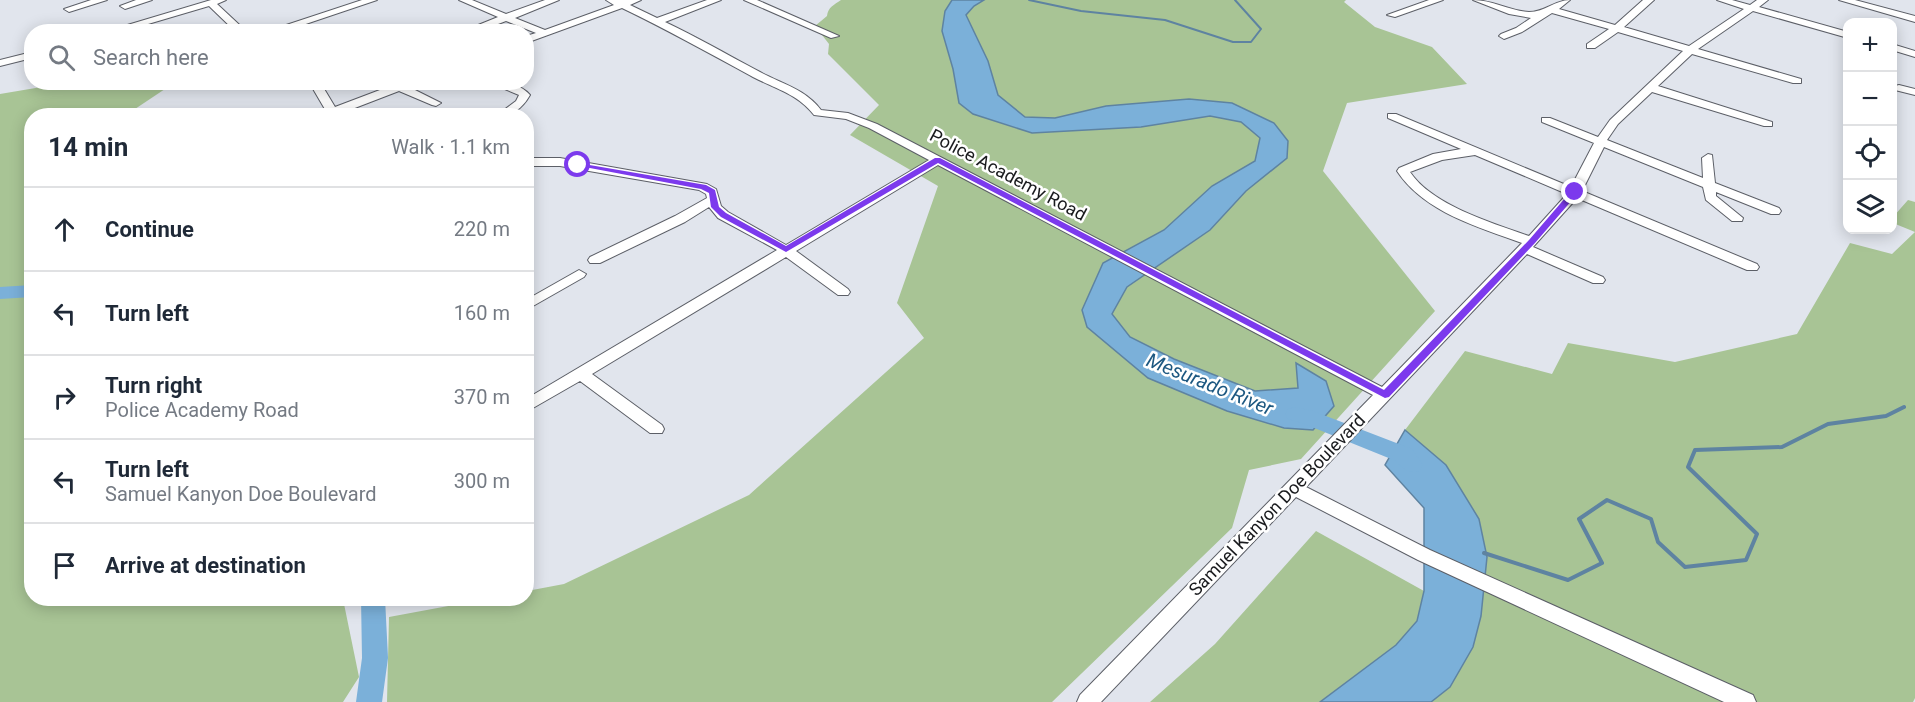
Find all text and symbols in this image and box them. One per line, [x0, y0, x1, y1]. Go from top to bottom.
map controls [1843, 18, 1897, 234]
button: + [1843, 18, 1897, 72]
search box [24, 24, 534, 90]
icon: search [45, 41, 78, 74]
text: Search here [93, 45, 209, 70]
button: − [1843, 72, 1897, 126]
street label: Police Academy Road [926, 124, 1090, 225]
button: locate [1843, 126, 1897, 180]
text: 14 min [48, 132, 128, 162]
text: Walk · 1.1 km [391, 135, 510, 159]
route start [564, 151, 590, 177]
route end [1561, 178, 1587, 204]
button: layers [1843, 180, 1897, 234]
icon: ahead [48, 213, 81, 246]
text: Continue [105, 217, 194, 242]
text: 220 m [454, 217, 510, 241]
icon: left [48, 297, 81, 330]
text: Turn left [105, 301, 189, 326]
text: 160 m [454, 301, 510, 325]
water label: Mesurado River [1143, 348, 1278, 421]
text: Turn right [105, 373, 202, 398]
icon: right [48, 381, 81, 414]
text: 370 m [454, 385, 510, 409]
text: Police Academy Road [105, 398, 299, 422]
street label: Samuel Kanyon Doe Boulevard [1184, 409, 1369, 600]
text: Turn left [105, 457, 189, 482]
icon: left [48, 465, 81, 498]
text: 300 m [454, 469, 510, 493]
text: Samuel Kanyon Doe Boulevard [105, 482, 377, 506]
icon: arrive [48, 549, 81, 582]
text: Arrive at destination [105, 553, 306, 578]

